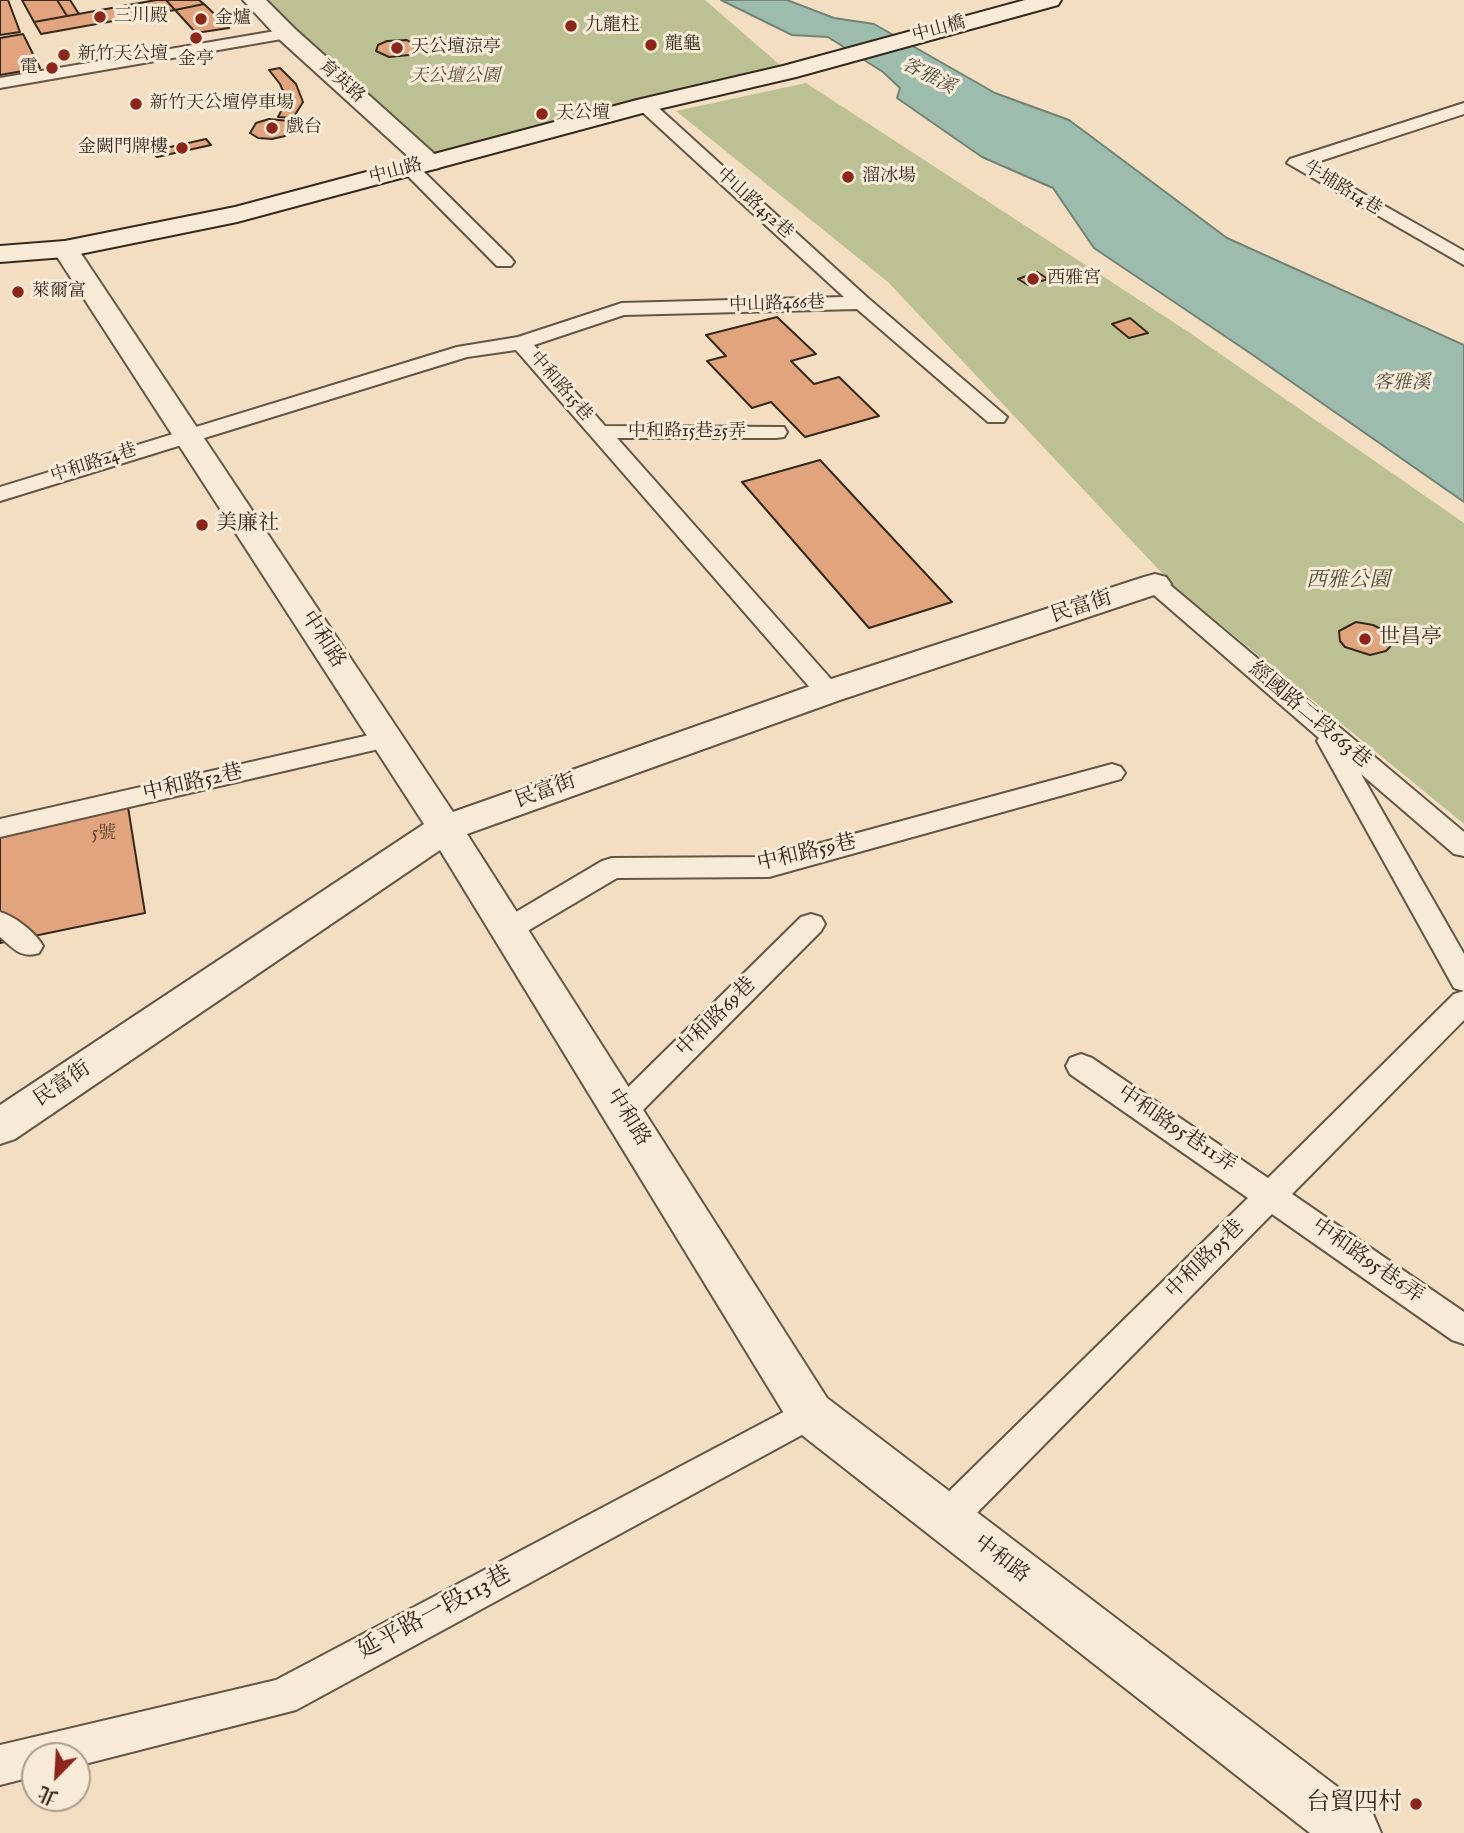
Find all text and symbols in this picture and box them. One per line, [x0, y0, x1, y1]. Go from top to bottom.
place label: 三川殿 [114, 6, 168, 28]
place label: 金爐 [215, 8, 251, 30]
marker: 三川殿 [92, 9, 108, 25]
marker: 金爐 [193, 11, 209, 27]
street label: 中山橋 [910, 13, 968, 47]
place label: 九龍柱 [585, 15, 639, 37]
marker: 九龍柱 [563, 18, 579, 34]
marker: 金亭 [188, 30, 204, 46]
place label: 龍龜 [665, 34, 701, 56]
place label: 天公壇涼亭 [411, 37, 501, 59]
marker: 龍龜 [643, 37, 659, 53]
marker: 天公壇涼亭 [389, 40, 405, 56]
place label: 新竹天公壇 [78, 44, 168, 66]
marker: 新竹天公壇 [56, 47, 72, 63]
place label: 金亭 [178, 49, 214, 71]
water label: 客雅溪 [897, 54, 959, 100]
street label: 育英路 [314, 56, 368, 108]
place label: 電 [20, 57, 38, 79]
marker: 電 [44, 60, 60, 76]
park label: 天公壇公園 [410, 66, 500, 88]
place label: 新竹天公壇停車場 [150, 93, 294, 115]
marker: 新竹天公壇停車場 [128, 96, 144, 112]
place label: 天公壇 [556, 103, 610, 125]
marker: 天公壇 [534, 106, 550, 122]
place label: 戲台 [286, 117, 322, 139]
marker: 戲台 [264, 120, 280, 136]
place label: 金闕門牌樓 [78, 137, 168, 159]
marker: 金闕門牌樓 [174, 140, 190, 156]
street label: 中山路 [367, 155, 425, 189]
street label: 牛埔路14巷 [1299, 157, 1385, 221]
street label: 中山路452巷 [711, 164, 797, 244]
place label: 溜冰場 [862, 166, 916, 188]
marker: 溜冰場 [840, 169, 856, 185]
place label: 西雅宮 [1047, 268, 1101, 290]
marker: 西雅宮 [1025, 271, 1041, 287]
place label: 萊爾富 [32, 281, 86, 303]
marker: 萊爾富 [10, 284, 26, 300]
street label: 中山路466巷 [729, 293, 825, 317]
street label: 中和路15巷 [524, 348, 596, 426]
water label: 客雅溪 [1374, 373, 1430, 395]
street label: 中和路15巷25弄 [628, 421, 746, 443]
street label: 中和路24巷 [48, 440, 140, 488]
place label: 美廉社 [216, 512, 279, 538]
marker: 美廉社 [194, 517, 210, 533]
park label: 西雅公園 [1306, 569, 1390, 595]
street label: 民富街 [1048, 586, 1116, 630]
street label: 中和路 [294, 607, 350, 673]
place label: 世昌亭 [1379, 626, 1442, 652]
marker: 世昌亭 [1357, 631, 1373, 647]
street label: 經國路二段663巷 [1243, 658, 1375, 774]
street label: 中和路52巷 [141, 760, 245, 808]
street label: 民富街 [512, 769, 580, 815]
house number: 5號 [92, 823, 116, 845]
street label: 中和路59巷 [755, 830, 859, 878]
street label: 中和路69巷 [672, 973, 762, 1063]
street label: 民富街 [30, 1057, 96, 1113]
street label: 中和路95巷11弄 [1112, 1081, 1240, 1179]
street label: 中和路 [600, 1085, 654, 1151]
street label: 中和路95巷6弄 [1306, 1214, 1428, 1310]
street label: 中和路95巷 [1161, 1215, 1251, 1305]
street label: 中和路 [968, 1531, 1034, 1589]
street label: 延平路一段113巷 [353, 1561, 517, 1667]
north arrow [21, 1742, 91, 1812]
text: 北 [35, 1780, 62, 1809]
place label: 台貿四村 [1306, 1790, 1402, 1818]
marker: 台貿四村 [1408, 1796, 1424, 1812]

